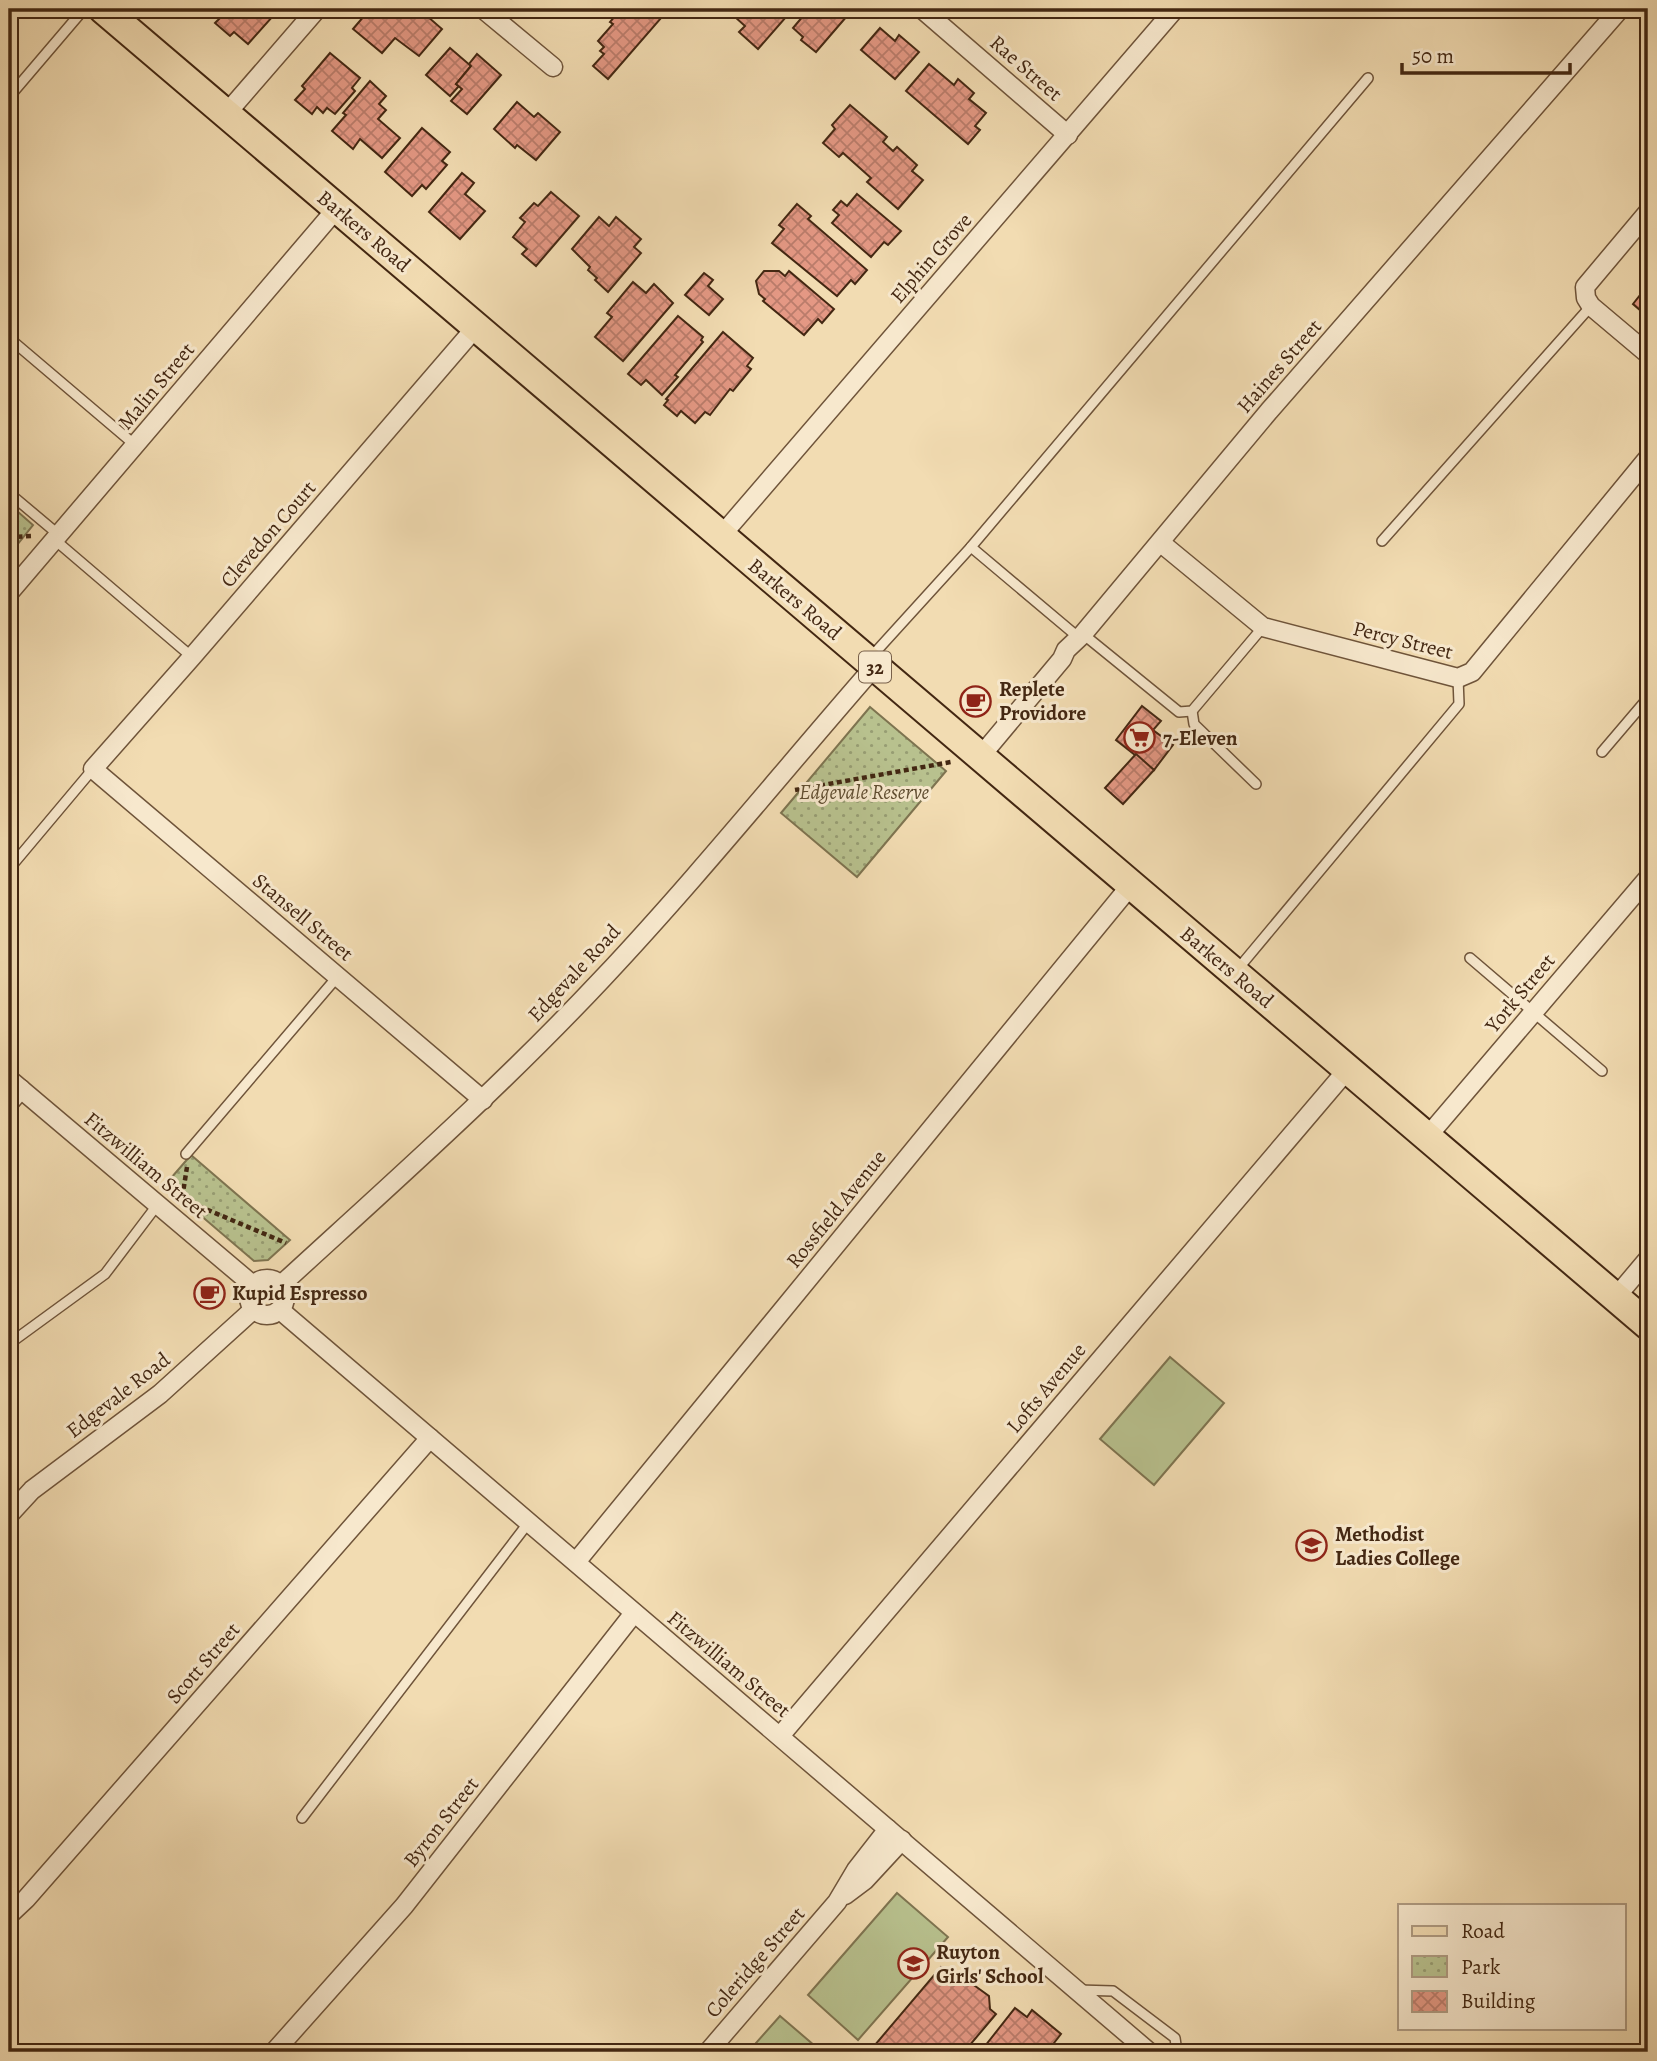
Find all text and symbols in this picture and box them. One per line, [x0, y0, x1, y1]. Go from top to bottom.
street label: Rae Street [984, 29, 1068, 107]
scale bar [1402, 32, 1570, 76]
text: 50 m [1412, 42, 1454, 70]
street label: Barkers Road [311, 184, 417, 279]
street label: Elphin Grove [884, 207, 978, 309]
street label: Haines Street [1230, 313, 1328, 419]
street label: Malin Street [111, 336, 201, 435]
street label: Clevedon Court [214, 475, 322, 593]
street label: Barkers Road [742, 552, 848, 647]
street label: Percy Street [1350, 614, 1456, 666]
road number: 32 [859, 652, 891, 682]
place label: Replete Providore [999, 675, 1087, 727]
cafe icon: Replete Providore [959, 684, 993, 718]
supermarket icon: 7-Eleven [1123, 721, 1157, 755]
place label: 7-Eleven [1163, 724, 1238, 752]
park label: Edgevale Reserve [799, 778, 929, 806]
street label: Stansell Street [247, 867, 359, 967]
street label: Edgevale Road [521, 917, 627, 1028]
street label: Barkers Road [1174, 920, 1280, 1015]
street label: York Street [1478, 947, 1561, 1039]
street label: Fitzwilliam Street [78, 1105, 214, 1225]
street label: Rossfield Avenue [780, 1144, 892, 1274]
cafe icon: Kupid Espresso [192, 1276, 226, 1310]
place label: Kupid Espresso [232, 1279, 368, 1307]
street label: Lofts Avenue [1000, 1337, 1092, 1439]
street label: Edgevale Road [60, 1345, 176, 1444]
place label: Methodist Ladies College [1335, 1520, 1460, 1572]
school or university icon: Methodist Ladies College [1295, 1529, 1329, 1563]
street label: Fitzwilliam Street [661, 1604, 797, 1724]
street label: Scott Street [160, 1616, 246, 1710]
street label: Byron Street [397, 1771, 485, 1873]
street label: Coleridge Street [699, 1900, 811, 2024]
legend [1398, 1904, 1626, 2030]
text: Road [1461, 1917, 1505, 1945]
place label: Ruyton Girls' School [936, 1938, 1044, 1990]
school or university icon: Ruyton Girls' School [896, 1947, 930, 1981]
text: Park [1461, 1953, 1501, 1981]
text: Building [1461, 1987, 1536, 2015]

